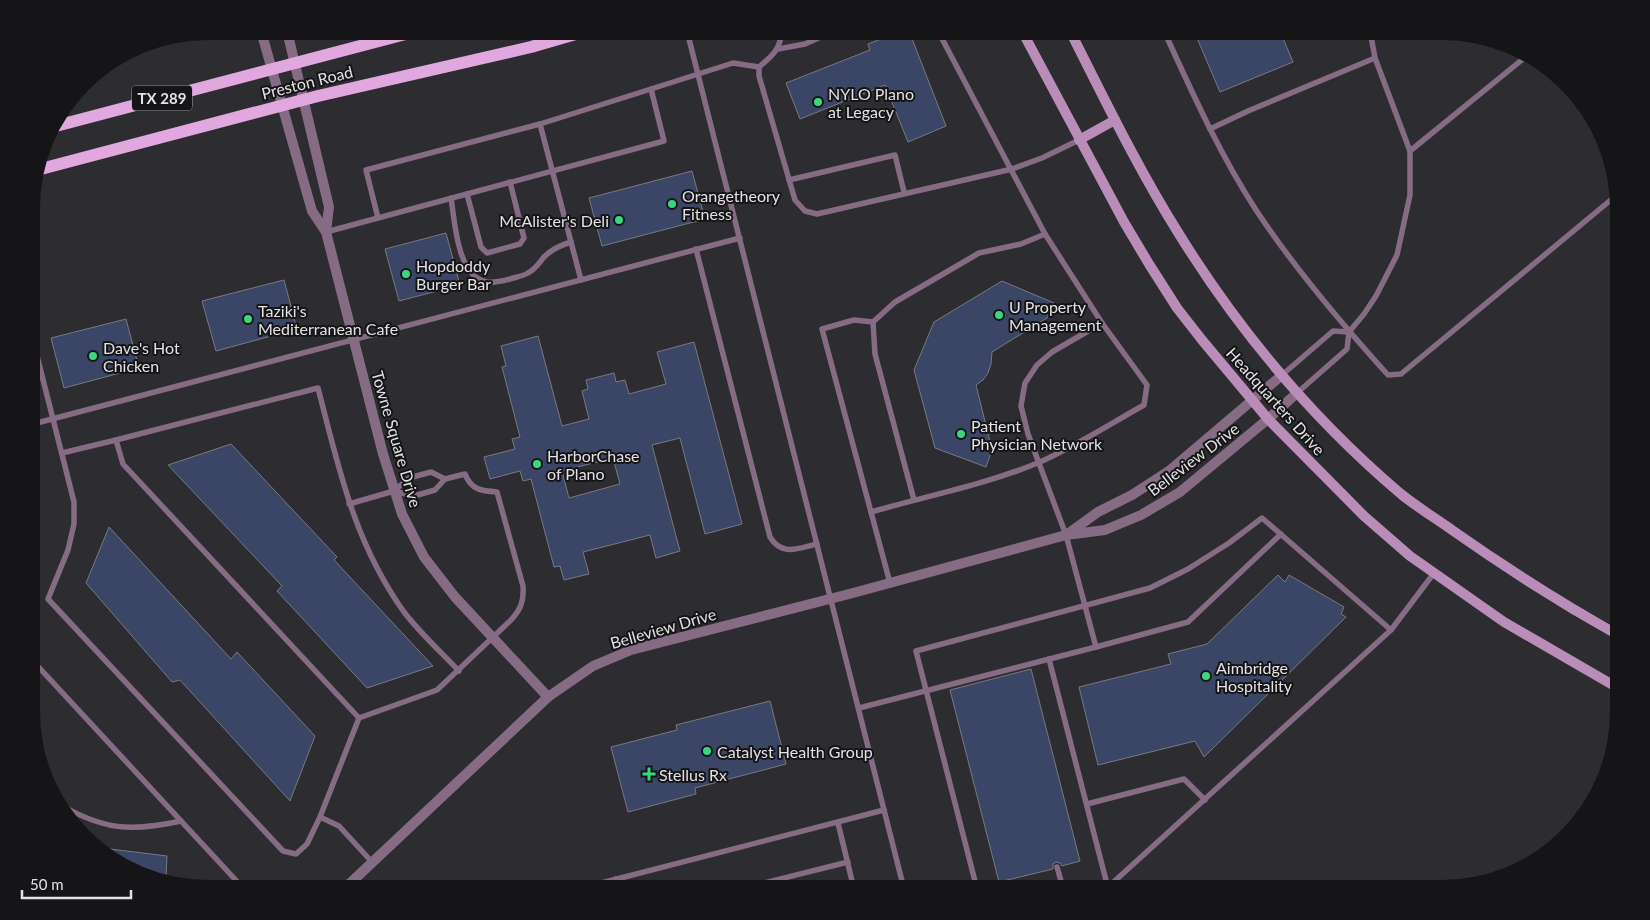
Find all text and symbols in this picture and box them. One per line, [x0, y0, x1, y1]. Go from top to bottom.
street label: Preston Road [259, 61, 355, 103]
place label: NYLO Plano at Legacy [828, 84, 914, 121]
road number: TX 289 [132, 86, 192, 110]
marker: NYLO Plano at Legacy [812, 96, 824, 108]
place label: Orangetheory Fitness [682, 186, 781, 223]
marker: Orangetheory Fitness [666, 198, 678, 210]
place label: McAlister's Deli [499, 211, 609, 230]
marker: McAlister's Deli [613, 214, 625, 226]
place label: Hopdoddy Burger Bar [416, 256, 491, 293]
marker: Hopdoddy Burger Bar [400, 268, 412, 280]
place label: U Property Management [1009, 297, 1102, 334]
place label: Taziki's Mediterranean Cafe [258, 301, 398, 338]
marker: U Property Management [993, 309, 1005, 321]
marker: Taziki's Mediterranean Cafe [242, 313, 254, 325]
place label: Dave's Hot Chicken [103, 338, 180, 375]
street label: Headquarters Drive [1223, 343, 1329, 459]
marker: Dave's Hot Chicken [87, 350, 99, 362]
street label: Towne Square Drive [368, 369, 426, 509]
place label: Patient Physician Network [971, 416, 1103, 453]
street label: Belleview Drive [1144, 418, 1242, 500]
marker: Patient Physician Network [955, 428, 967, 440]
place label: HarborChase of Plano [547, 446, 640, 483]
marker: HarborChase of Plano [531, 458, 543, 470]
street label: Belleview Drive [608, 604, 718, 652]
place label: Aimbridge Hospitality [1216, 658, 1293, 695]
marker: Aimbridge Hospitality [1200, 670, 1212, 682]
place label: Catalyst Health Group [717, 742, 873, 761]
marker: Catalyst Health Group [701, 745, 713, 757]
place label: Stellus Rx [659, 765, 727, 784]
marker: Stellus Rx [643, 768, 655, 780]
scale bar [22, 868, 131, 900]
text: 50 m [30, 875, 64, 893]

